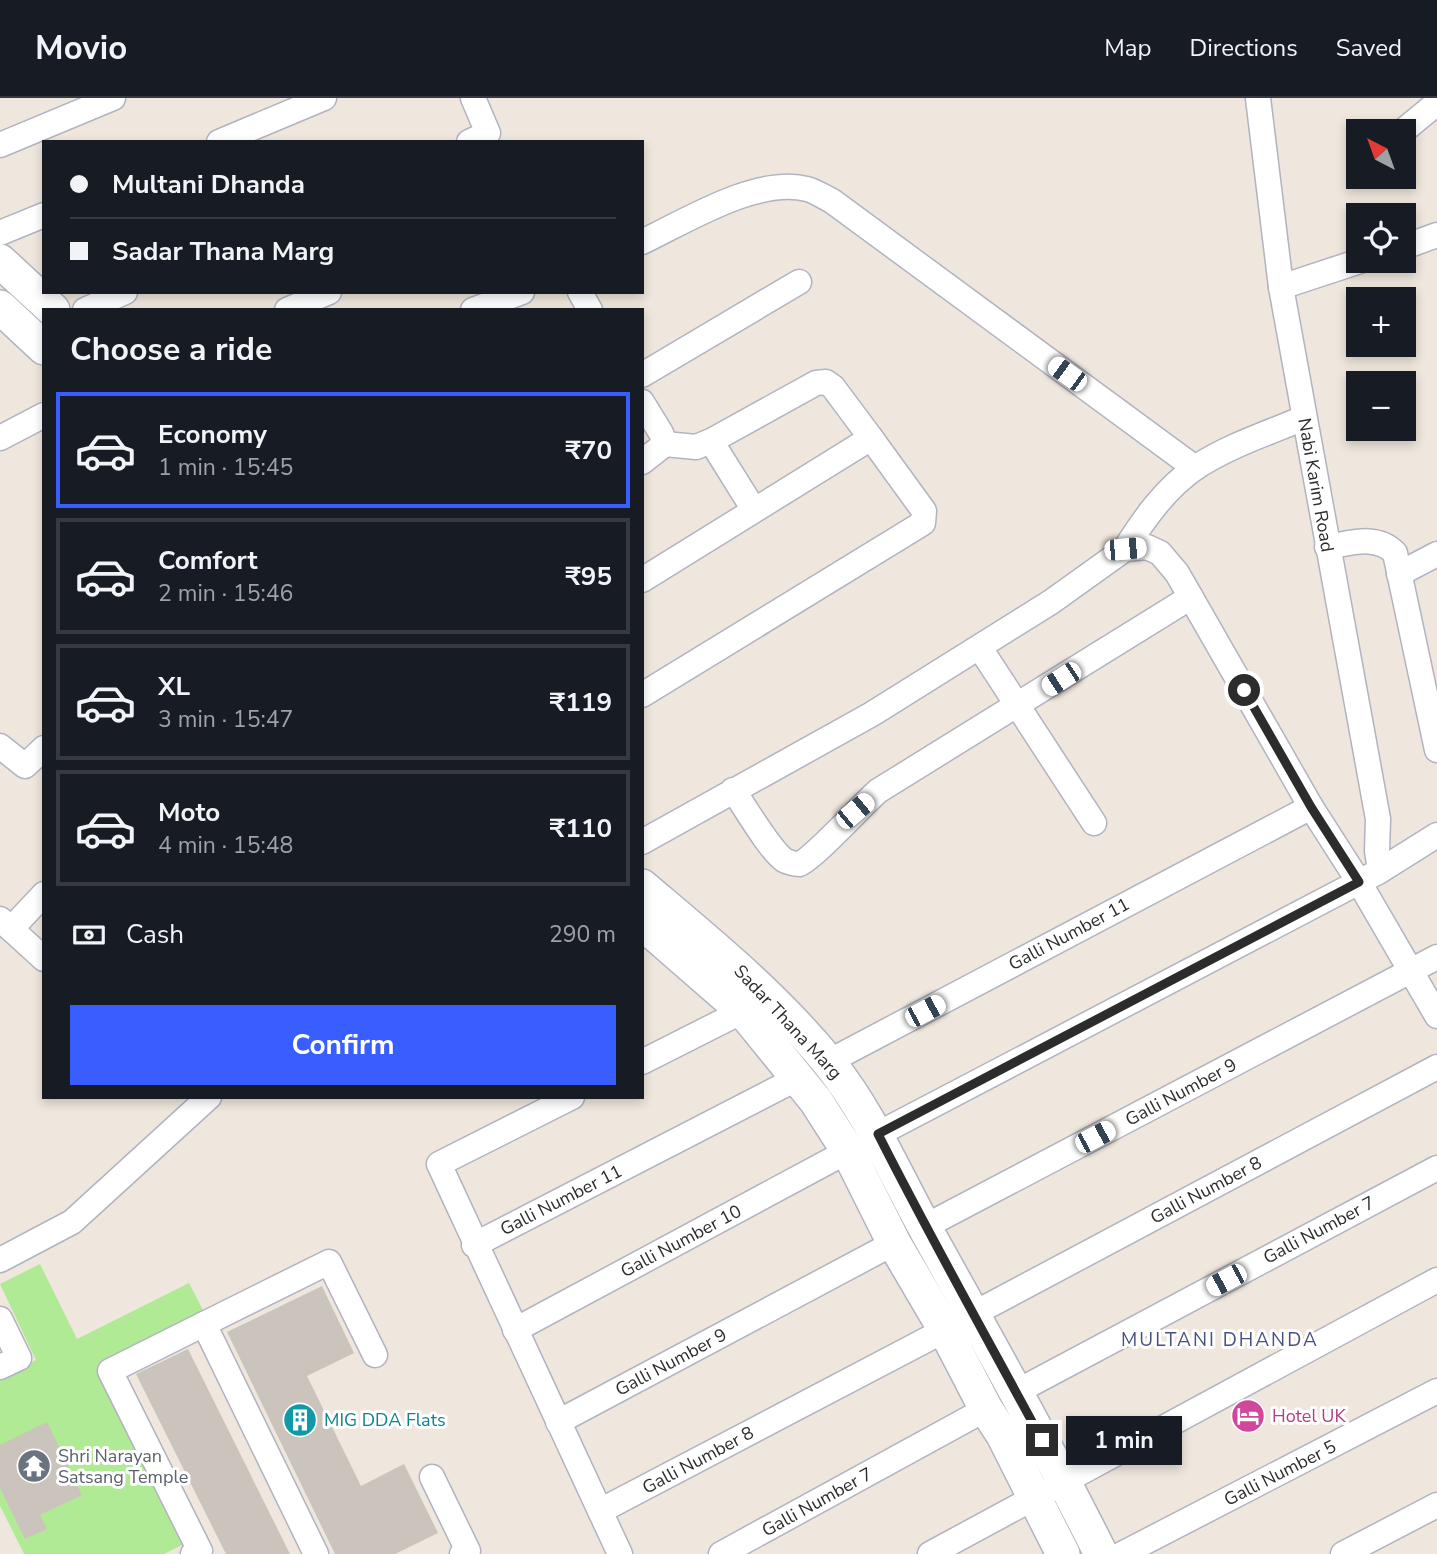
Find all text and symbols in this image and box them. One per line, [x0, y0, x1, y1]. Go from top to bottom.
text: Movio [35, 26, 127, 71]
text: Map [1104, 32, 1151, 64]
text: Directions [1189, 32, 1298, 64]
text: Saved [1336, 32, 1402, 64]
north arrow [1346, 119, 1416, 189]
map controls [1346, 119, 1416, 441]
text: Multani Dhanda [112, 167, 305, 202]
button: locate [1346, 203, 1416, 273]
text: Sadar Thana Marg [112, 234, 334, 269]
button: + [1346, 287, 1416, 357]
text: Choose a ride [70, 328, 272, 371]
car [1044, 353, 1091, 395]
button: − [1346, 371, 1416, 441]
street label: Nabi Karim Road [1292, 416, 1340, 554]
text: Economy [158, 417, 267, 452]
icon: car [74, 419, 137, 482]
text: ₹70 [565, 433, 612, 468]
text: 1 min · 15:45 [158, 452, 293, 483]
car [1104, 537, 1147, 561]
text: Comfort [158, 543, 258, 578]
icon: car [74, 545, 137, 608]
text: ₹95 [565, 559, 612, 594]
text: 2 min · 15:46 [158, 578, 293, 609]
car [1038, 659, 1085, 699]
text: XL [158, 669, 190, 704]
icon: car [74, 671, 137, 734]
route start [1228, 674, 1260, 706]
text: ₹119 [550, 685, 612, 720]
text: 3 min · 15:47 [158, 704, 293, 735]
car [833, 789, 878, 833]
text: Moto [158, 795, 220, 830]
icon: car [74, 797, 137, 860]
text: ₹110 [550, 811, 612, 846]
text: 4 min · 15:48 [158, 830, 293, 861]
street label: Galli Number 11 [1004, 892, 1134, 976]
icon: cash [70, 916, 108, 954]
text: Cash [126, 917, 184, 952]
text: 290 m [549, 919, 616, 950]
street label: Sadar Thana Marg [729, 960, 847, 1084]
car [902, 992, 949, 1030]
button: Confirm [70, 1005, 616, 1085]
street label: Galli Number 9 [1121, 1053, 1241, 1131]
car [1072, 1118, 1119, 1156]
street label: Galli Number 8 [1146, 1151, 1266, 1229]
street label: Galli Number 11 [496, 1159, 626, 1241]
street label: Galli Number 7 [1259, 1191, 1379, 1269]
street label: Galli Number 10 [616, 1199, 746, 1283]
car [1203, 1261, 1250, 1299]
street label: Galli Number 9 [611, 1323, 731, 1401]
district label: MULTANI DHANDA [1121, 1327, 1319, 1353]
hotel icon: Hotel UK [1229, 1397, 1267, 1435]
building icon: MIG DDA Flats [281, 1401, 319, 1439]
place label: Hotel UK [1272, 1404, 1346, 1428]
place label: MIG DDA Flats [324, 1408, 446, 1432]
callout: 1 min [1066, 1416, 1182, 1464]
street label: Galli Number 8 [638, 1421, 758, 1499]
route end [1026, 1424, 1058, 1456]
text: 1 min [1094, 1425, 1154, 1456]
street label: Galli Number 5 [1220, 1434, 1340, 1512]
place label: Shri Narayan Satsang Temple [58, 1444, 188, 1489]
temple icon: Shri Narayan Satsang Temple [15, 1447, 53, 1485]
street label: Galli Number 7 [757, 1462, 877, 1542]

